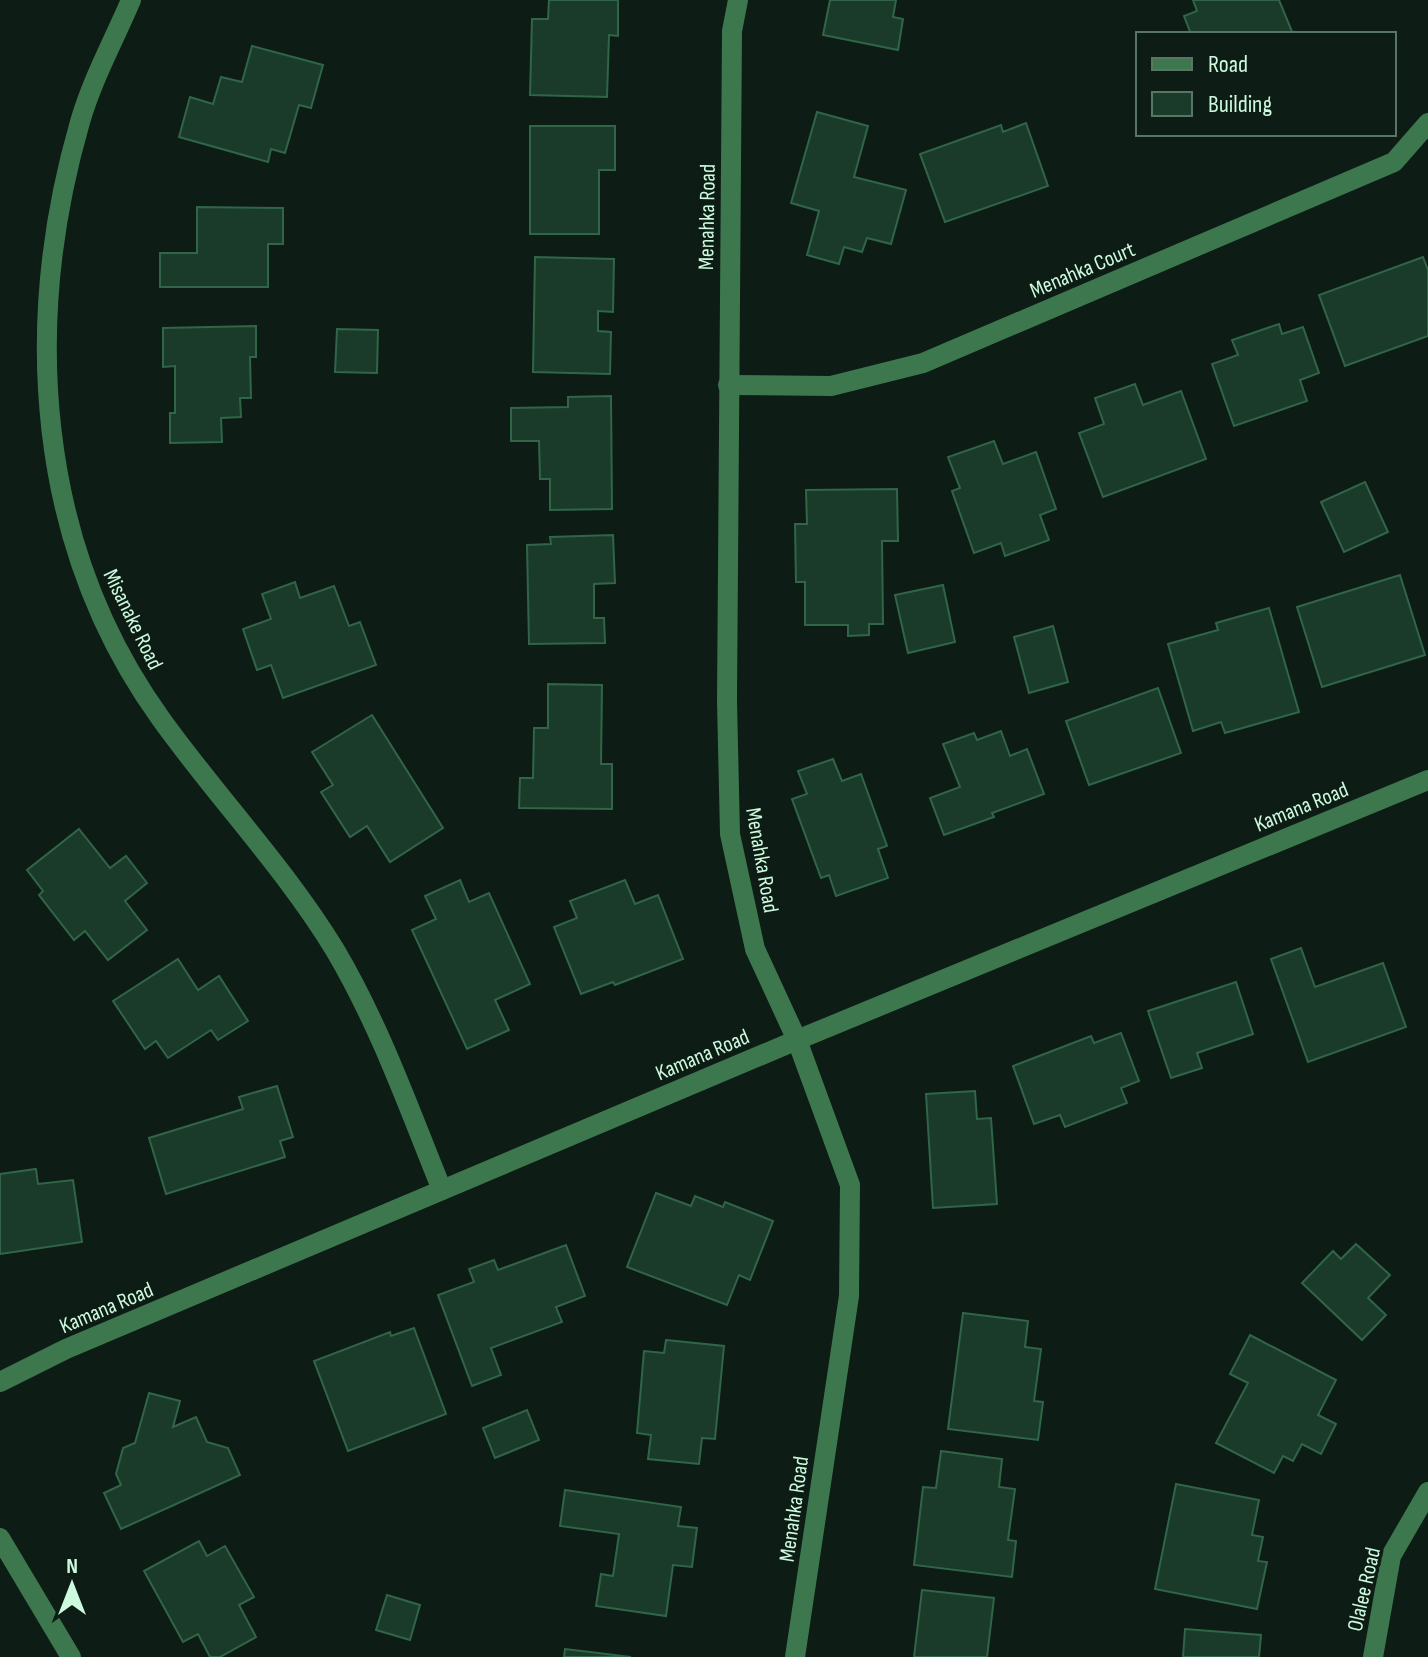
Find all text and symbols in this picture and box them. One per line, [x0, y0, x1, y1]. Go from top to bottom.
legend [1136, 32, 1396, 136]
text: Road [1208, 50, 1248, 79]
text: Building [1208, 90, 1272, 119]
street label: Menahka Road [693, 164, 722, 270]
street label: Menahka Court [1026, 236, 1140, 305]
street label: Misanake Road [97, 565, 169, 674]
street label: Kamana Road [1251, 776, 1352, 838]
street label: Menahka Road [739, 806, 784, 915]
street label: Kamana Road [652, 1024, 753, 1087]
street label: Kamana Road [56, 1277, 157, 1340]
street label: Menahka Road [774, 1455, 815, 1564]
north arrow [32, 1545, 112, 1625]
street label: Olalee Road [1342, 1545, 1387, 1634]
text: N [66, 1553, 78, 1580]

